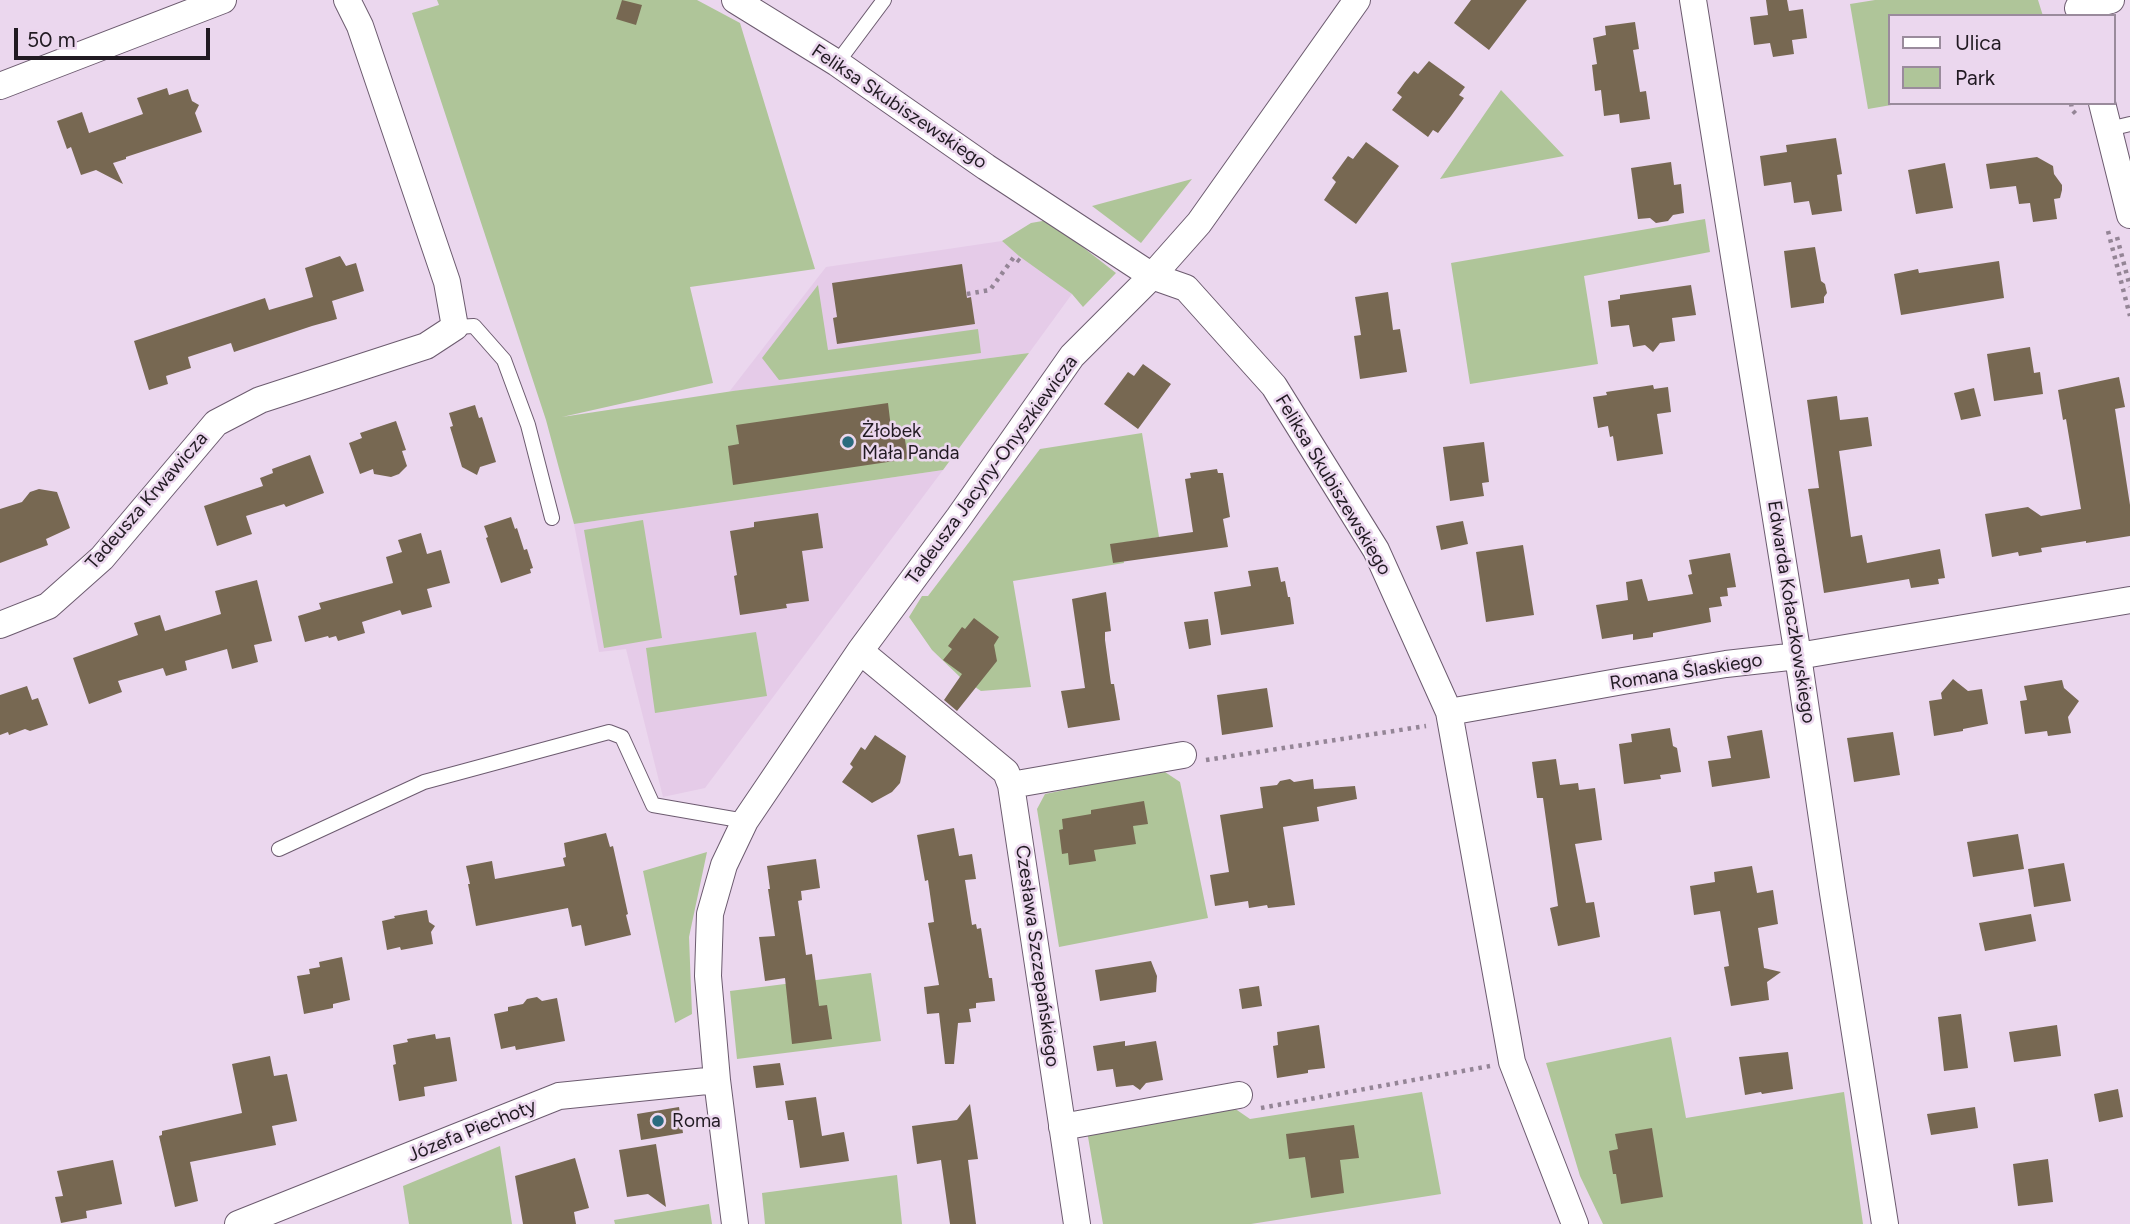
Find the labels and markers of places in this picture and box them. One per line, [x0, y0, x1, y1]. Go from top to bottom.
place label: Żłobek Mała Panda [862, 420, 959, 464]
marker: Żłobek Mała Panda [840, 434, 856, 450]
place label: Roma [672, 1110, 721, 1132]
marker: Roma [650, 1113, 666, 1129]

